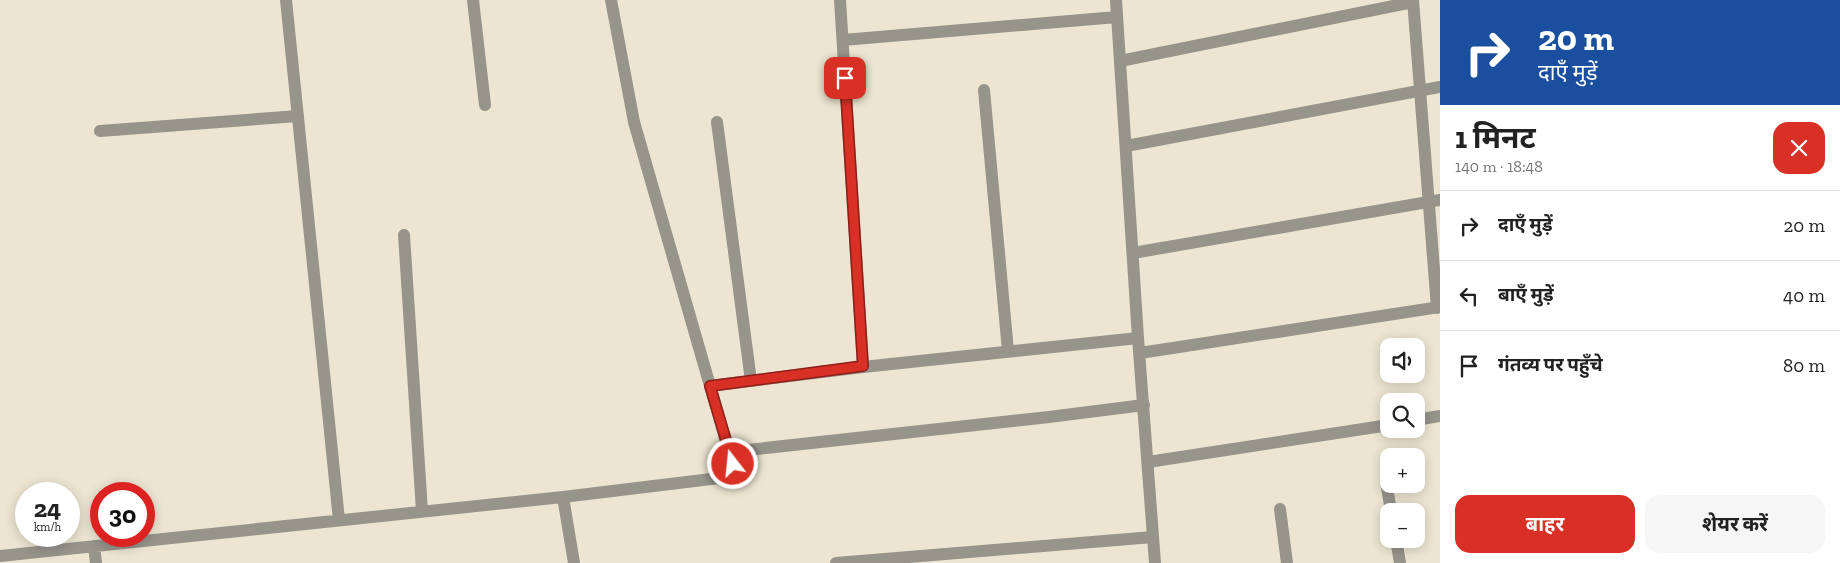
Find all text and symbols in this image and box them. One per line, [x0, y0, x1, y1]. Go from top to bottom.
text: 20 m [1538, 17, 1614, 59]
icon: right [1455, 20, 1520, 85]
pin [824, 57, 866, 99]
text: दाएँ मुड़ें [1538, 59, 1597, 86]
icon: arrive [831, 64, 859, 92]
text: 1 मिनट [1455, 120, 1536, 156]
button: close [1773, 122, 1825, 174]
text: 140 m · 18:48 [1455, 157, 1543, 176]
icon: right [1455, 212, 1483, 240]
text: दाएँ मुड़ें [1498, 213, 1553, 236]
text: 20 m [1784, 214, 1825, 237]
icon: left [1455, 282, 1483, 310]
text: बाएँ मुड़ें [1498, 283, 1554, 306]
text: 40 m [1783, 284, 1825, 307]
map controls [1380, 338, 1425, 548]
button: sound [1380, 338, 1425, 383]
icon: arrive [1455, 352, 1483, 380]
text: गंतव्य पर पहुँचे [1498, 353, 1603, 376]
text: 80 m [1783, 354, 1825, 377]
button: search [1380, 393, 1425, 438]
position arrow [706, 437, 758, 489]
button: + [1380, 448, 1425, 493]
speed limit sign: 30 [90, 482, 155, 547]
text: 24 [34, 493, 61, 523]
button: बाहर [1455, 495, 1635, 553]
button: शेयर करें [1645, 495, 1825, 553]
button: − [1380, 503, 1425, 548]
text: km/h [34, 520, 61, 534]

